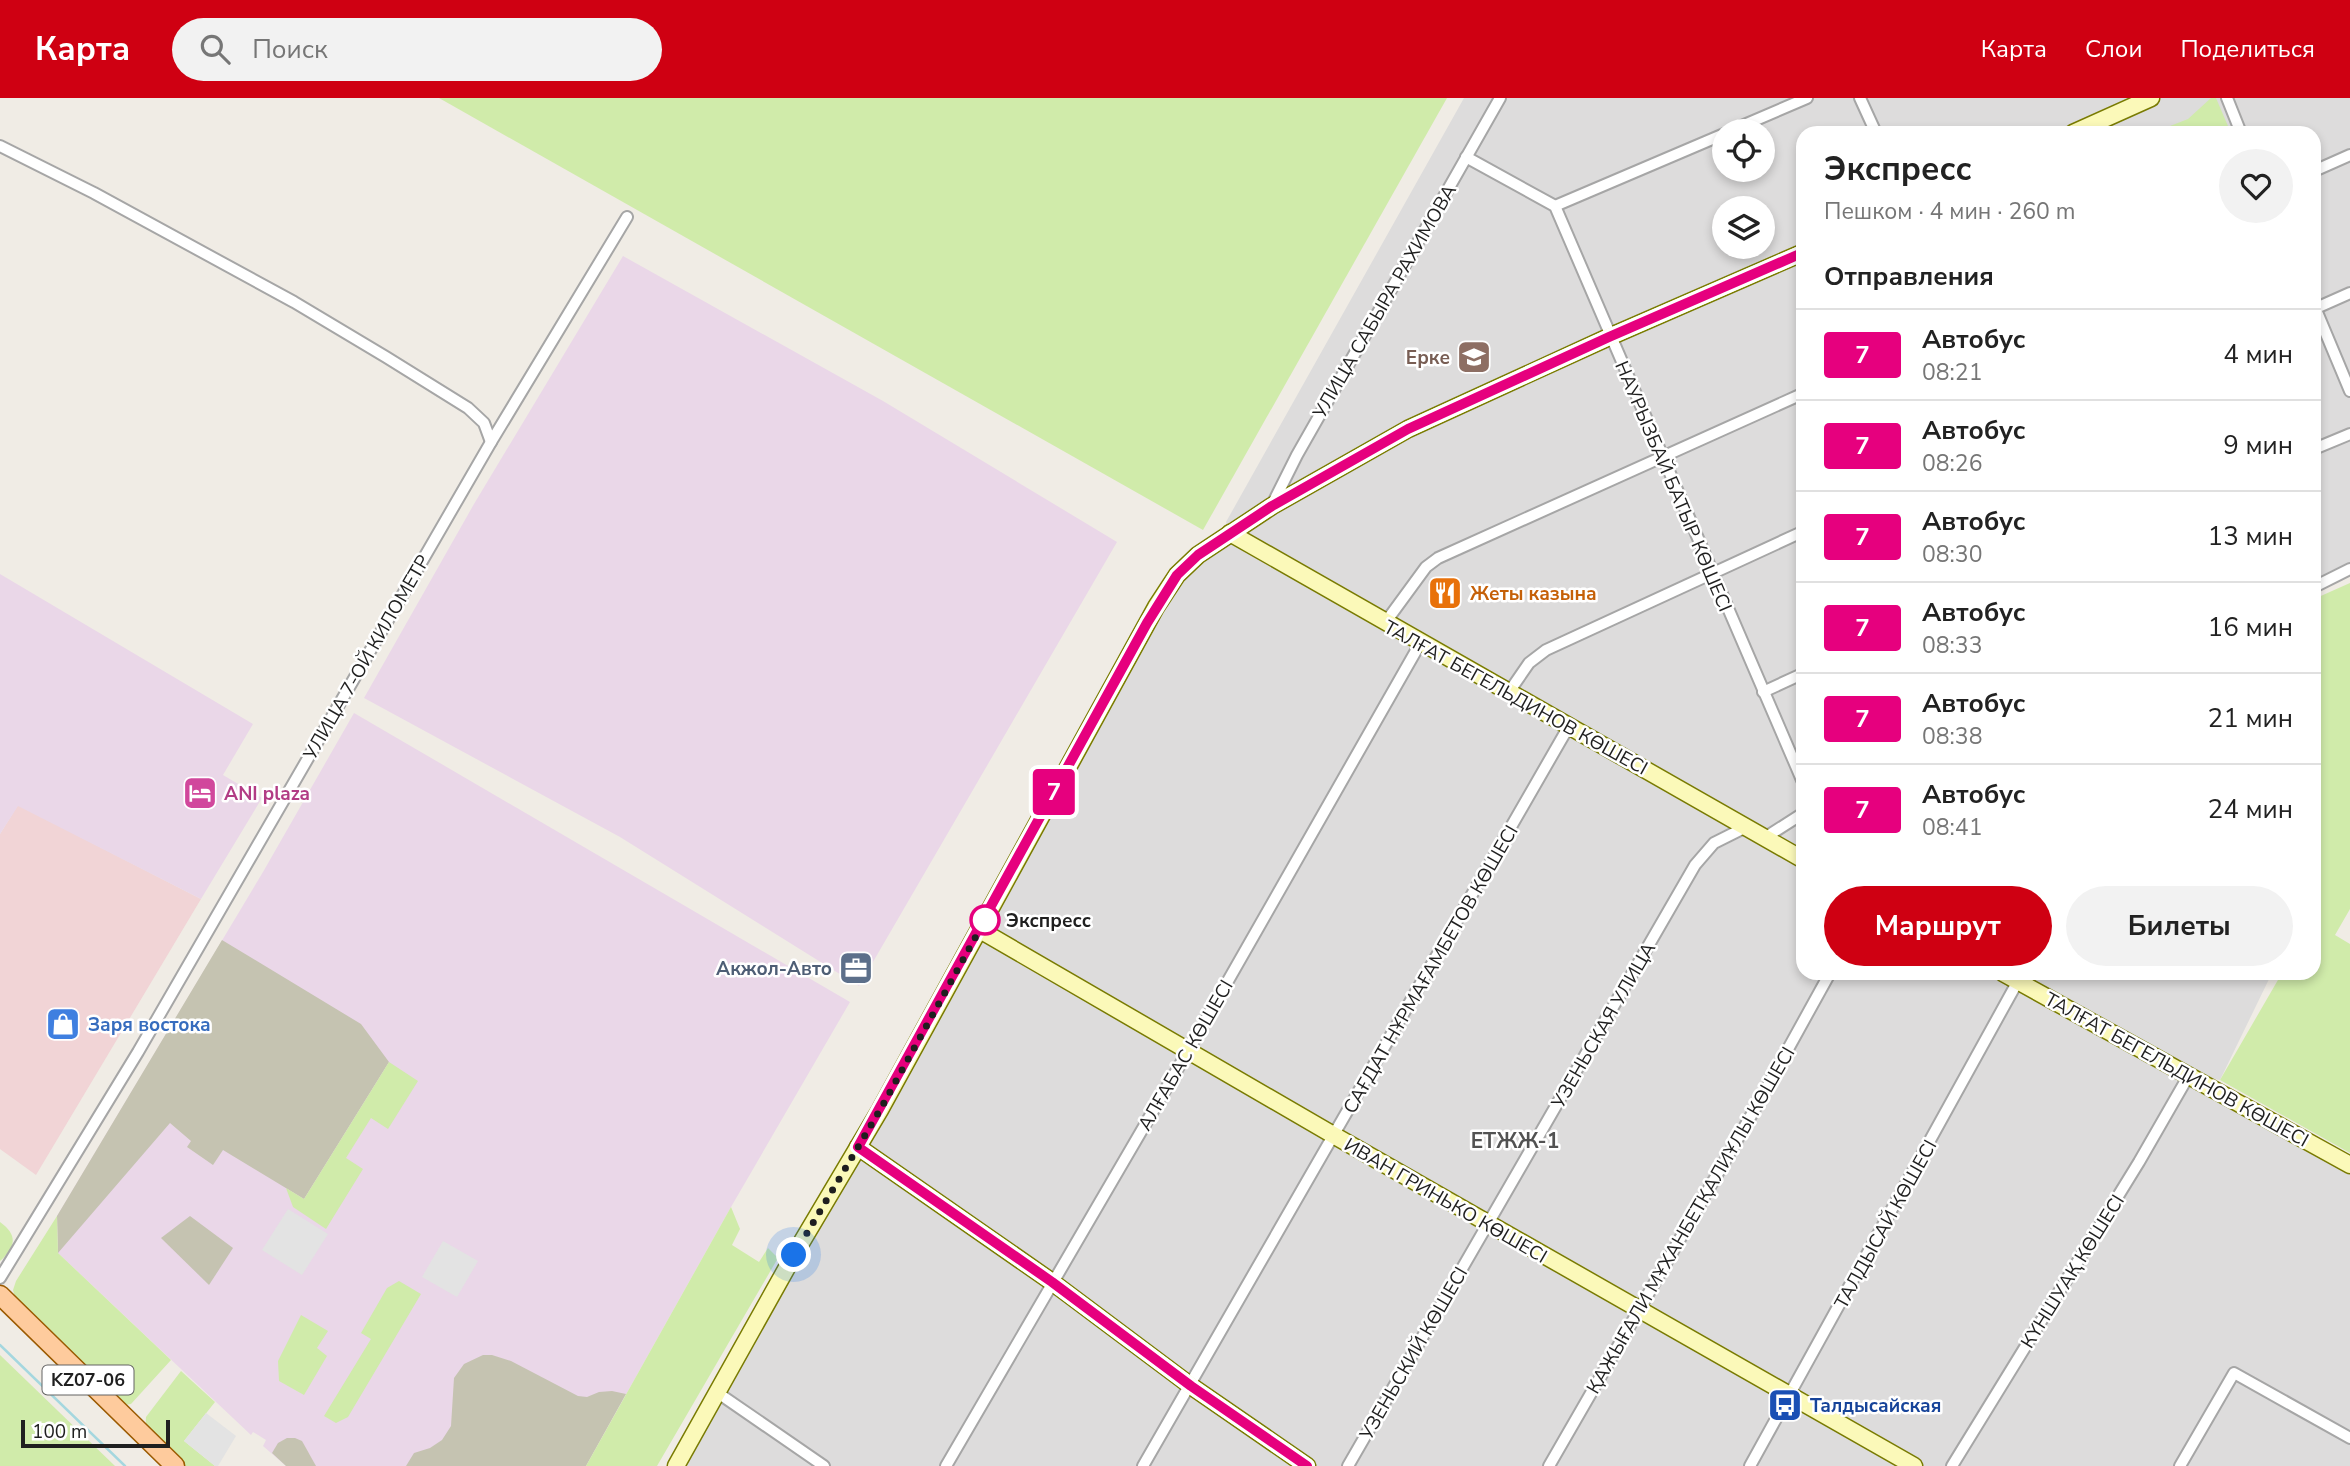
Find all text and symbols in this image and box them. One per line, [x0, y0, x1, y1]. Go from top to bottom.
search box [172, 18, 662, 81]
text: Карта [35, 27, 130, 72]
icon: search [196, 30, 234, 68]
text: Поиск [252, 32, 328, 67]
text: Карта [1981, 33, 2047, 65]
text: Слои [2085, 33, 2142, 65]
text: Поделиться [2180, 33, 2315, 65]
map controls [1712, 119, 1775, 259]
button: locate [1712, 119, 1775, 182]
text: Экспресс [1824, 147, 1972, 192]
button: heart [2219, 149, 2293, 223]
street label: УЛИЦА САБЫРА РАХИМОВА [1306, 180, 1463, 424]
button: layers [1712, 196, 1775, 259]
text: Пешком · 4 мин · 260 m [1824, 196, 2075, 227]
text: Отправления [1824, 259, 1994, 294]
text: Автобус [1922, 322, 2025, 357]
text: 4 мин [2223, 337, 2293, 372]
school or university icon: Ерке [1455, 338, 1493, 376]
text: 7 [1855, 339, 1870, 371]
place label: Ерке [1406, 345, 1450, 371]
street label: НАУРЫЗБАЙ БАТЫР КӨШЕСІ [1608, 357, 1738, 616]
text: 08:21 [1922, 357, 1982, 388]
text: Автобус [1922, 413, 2025, 448]
text: 9 мин [2223, 428, 2293, 463]
text: 7 [1855, 430, 1870, 462]
text: 08:26 [1922, 448, 1982, 479]
text: Автобус [1922, 504, 2025, 539]
text: 13 мин [2208, 519, 2293, 554]
text: 7 [1855, 521, 1870, 553]
text: 08:30 [1922, 539, 1982, 570]
street label: УЛИЦА 7-ОЙ КИЛОМЕТР [297, 550, 436, 766]
restaurant icon: Жеты казына [1426, 574, 1464, 612]
place label: Жеты казына [1470, 581, 1597, 607]
text: Автобус [1922, 595, 2025, 630]
text: 16 мин [2208, 610, 2293, 645]
text: 7 [1855, 612, 1870, 644]
street label: ТАЛҒАТ БЕГЕЛЬДИНОВ КӨШЕСІ [1379, 614, 1652, 781]
text: 08:33 [1922, 630, 1982, 661]
text: Автобус [1922, 686, 2025, 721]
text: 21 мин [2208, 701, 2293, 736]
text: 7 [1855, 703, 1870, 735]
text: 08:38 [1922, 721, 1982, 752]
line badge: 7 [1031, 769, 1077, 815]
hotel icon: ANI plaza [181, 774, 219, 812]
text: 7 [1047, 776, 1061, 808]
text: Автобус [1922, 777, 2025, 812]
place label: ANI plaza [224, 781, 310, 807]
text: 24 мин [2208, 792, 2293, 827]
text: 7 [1855, 794, 1870, 826]
text: 08:41 [1922, 812, 1982, 843]
street label: САҒДАТ НҰРМАҒАМБЕТОВ КӨШЕСІ [1337, 821, 1524, 1118]
button: Маршрут [1824, 886, 2052, 966]
button: Билеты [2066, 886, 2293, 966]
marker: Экспресс [970, 905, 1000, 935]
place label: Экспресс [1006, 908, 1091, 934]
street label: УЗЕНЬСКАЯ УЛИЦА [1545, 938, 1662, 1114]
office icon: Акжол-Авто [837, 949, 875, 987]
place label: Акжол-Авто [716, 956, 832, 982]
street label: АЛҒАБАС КӨШЕСІ [1132, 975, 1240, 1136]
street label: ТАЛҒАТ БЕГЕЛЬДИНОВ КӨШЕСІ [2040, 986, 2313, 1153]
shop icon: Заря востока [44, 1005, 82, 1043]
place label: Заря востока [88, 1012, 211, 1038]
street label: ҚАЖЫҒАЛИ МҰХАНБЕТҚАЛИҰЛЫ КӨШЕСІ [1580, 1042, 1801, 1399]
district label: ЕТЖЖ-1 [1471, 1127, 1559, 1155]
street label: ИВАН ГРИНЬКО КӨШЕСІ [1339, 1132, 1552, 1270]
street label: ТАЛДЫСАЙ КӨШЕСІ [1829, 1135, 1943, 1314]
street label: КҮНШУАҚ КӨШЕСІ [2015, 1190, 2131, 1353]
your location [776, 1237, 811, 1272]
street label: УЗЕНЬСКИЙ КӨШЕСІ [1353, 1262, 1474, 1446]
road number: KZ07-06 [42, 1366, 134, 1394]
bus stop icon: Талдысайская [1766, 1386, 1804, 1424]
place label: Талдысайская [1810, 1393, 1941, 1419]
scale bar [21, 1417, 170, 1449]
text: 100 m [32, 1419, 87, 1445]

